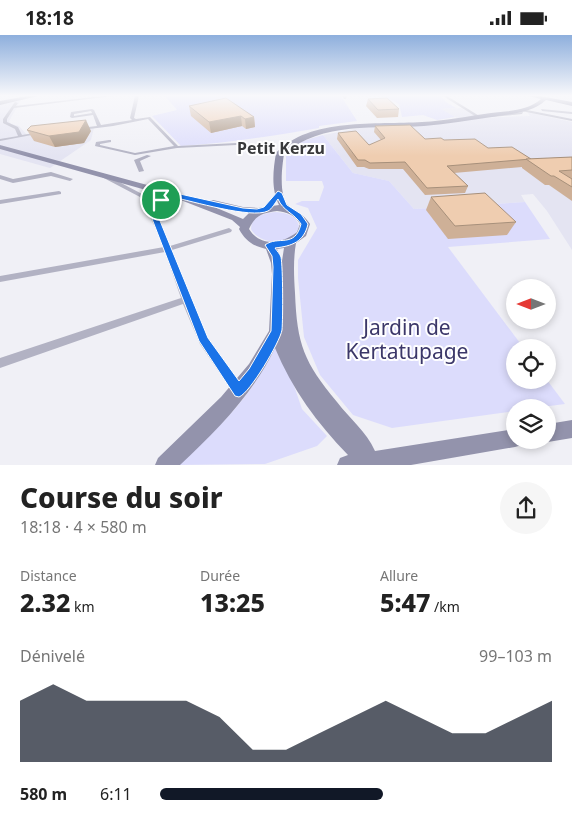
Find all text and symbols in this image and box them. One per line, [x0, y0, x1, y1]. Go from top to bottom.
text: 18:18 [25, 5, 74, 31]
district label: Petit Kerzu [237, 137, 325, 159]
pin [140, 179, 182, 221]
icon: arrive [147, 186, 175, 214]
north arrow [506, 279, 556, 329]
map controls [506, 279, 556, 449]
park label: Jardin de Kertatupage [346, 313, 468, 365]
button: locate [506, 339, 556, 389]
button: layers [506, 399, 556, 449]
text: Course du soir [20, 478, 222, 516]
button: share [500, 482, 552, 534]
text: 18:18 · 4 × 580 m [20, 516, 147, 538]
text: Distance [20, 566, 77, 585]
text: Durée [200, 566, 240, 585]
text: Allure [380, 566, 418, 585]
text: 2.32 [20, 585, 70, 619]
text: 13:25 [200, 585, 265, 619]
text: 5:47 [380, 585, 430, 619]
text: km [70, 597, 95, 616]
text: /km [430, 597, 460, 616]
text: Dénivelé [20, 645, 85, 667]
text: 99–103 m [479, 645, 552, 667]
text: 580 m [20, 783, 67, 805]
text: 6:11 [100, 783, 132, 805]

